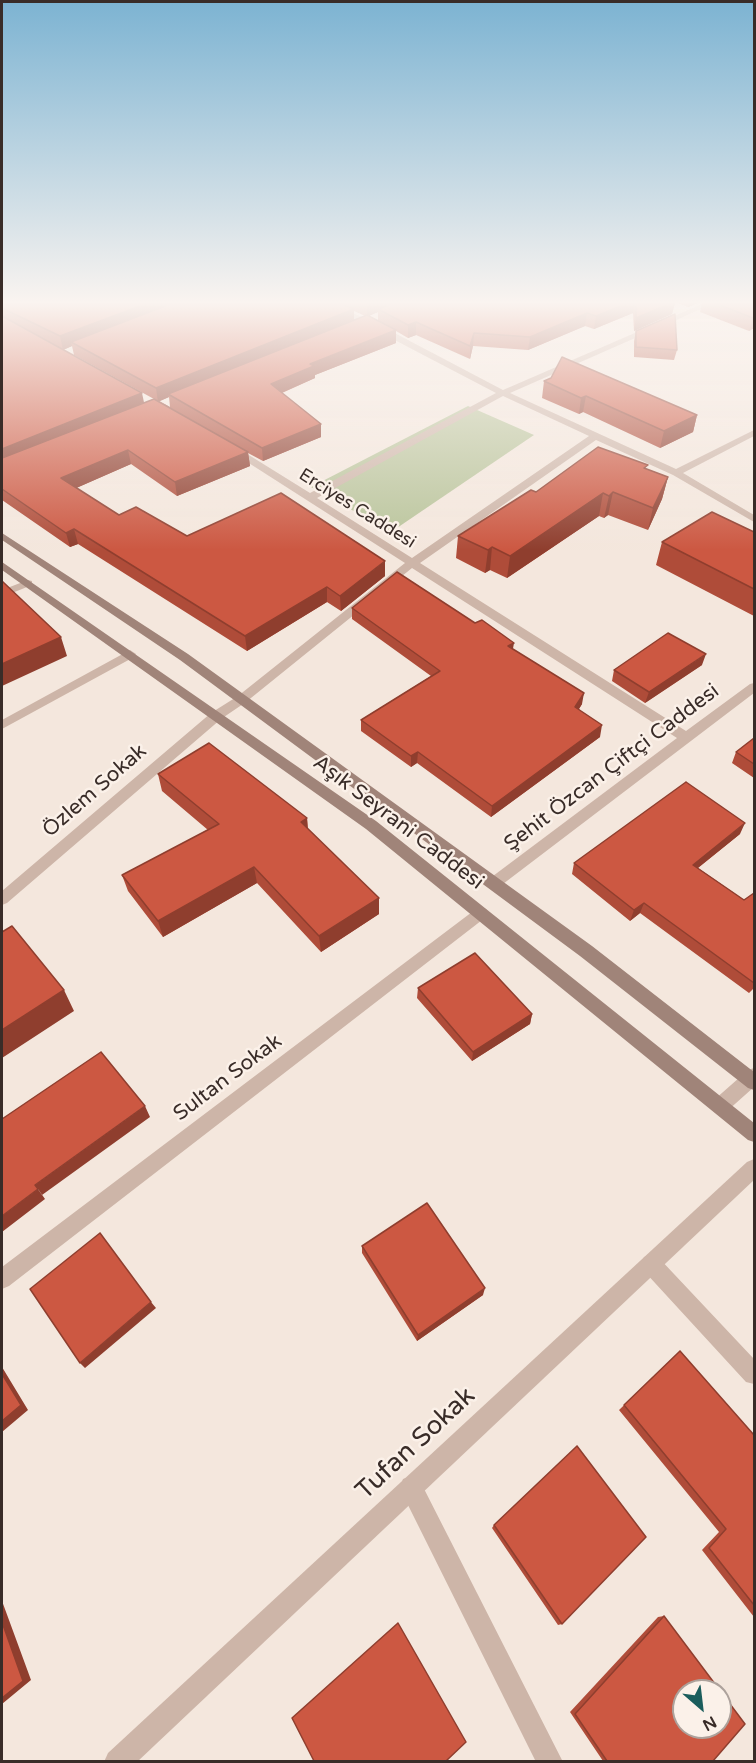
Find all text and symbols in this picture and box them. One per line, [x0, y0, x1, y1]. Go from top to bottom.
street label: Erciyes Caddesi [295, 464, 419, 554]
street label: Şehit Özcan Çiftçi Caddesi [500, 679, 724, 857]
street label: Özlem Sokak [38, 739, 152, 843]
street label: Aşık Seyrani Caddesi [308, 751, 488, 895]
street label: Sultan Sokak [169, 1029, 287, 1127]
street label: Tufan Sokak [350, 1381, 482, 1507]
north arrow [672, 1679, 732, 1739]
text: N [699, 1711, 720, 1735]

